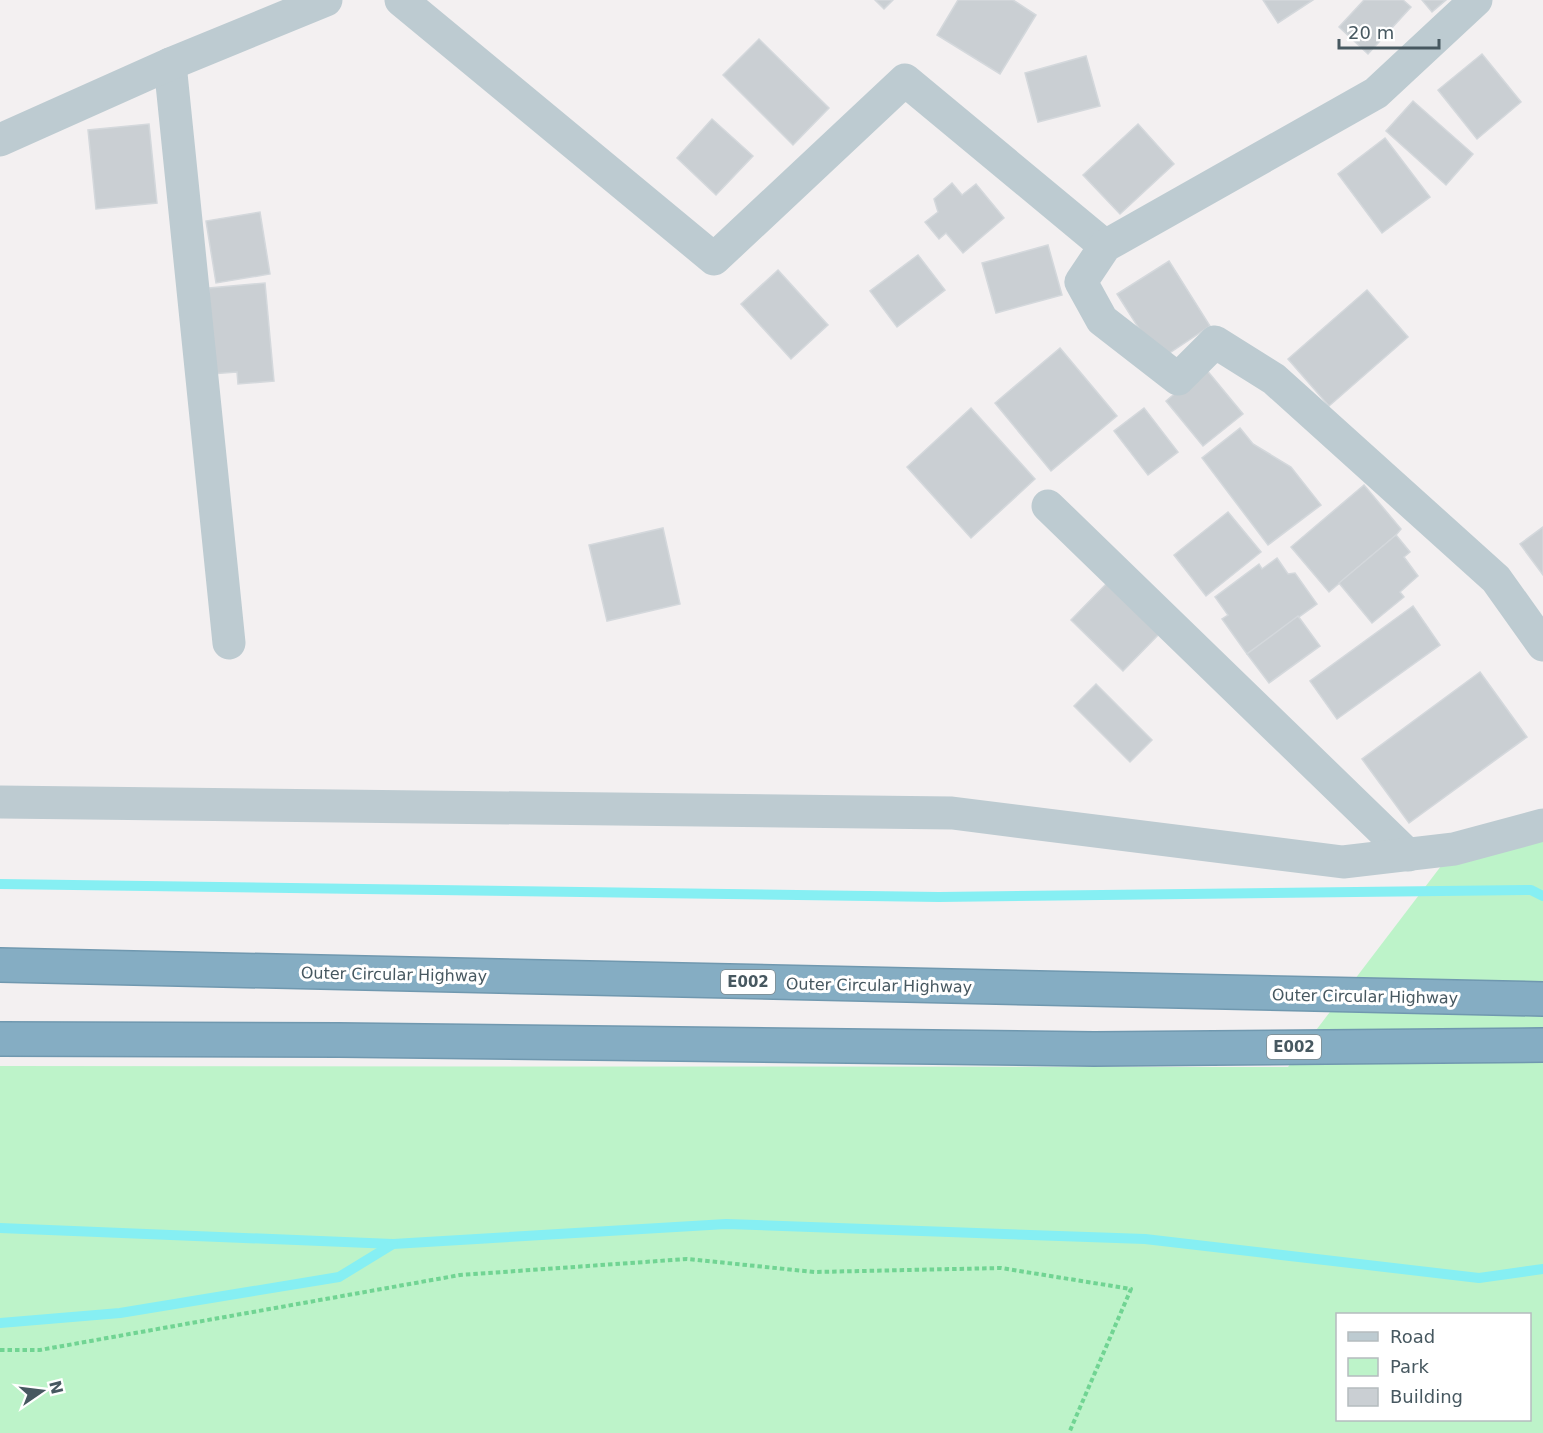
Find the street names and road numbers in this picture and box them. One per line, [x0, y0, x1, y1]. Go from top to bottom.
street label: Outer Circular Highway [301, 963, 487, 986]
road number: E002 [721, 970, 775, 994]
street label: Outer Circular Highway [786, 974, 972, 997]
street label: Outer Circular Highway [1272, 985, 1458, 1008]
road number: E002 [1267, 1035, 1321, 1059]

